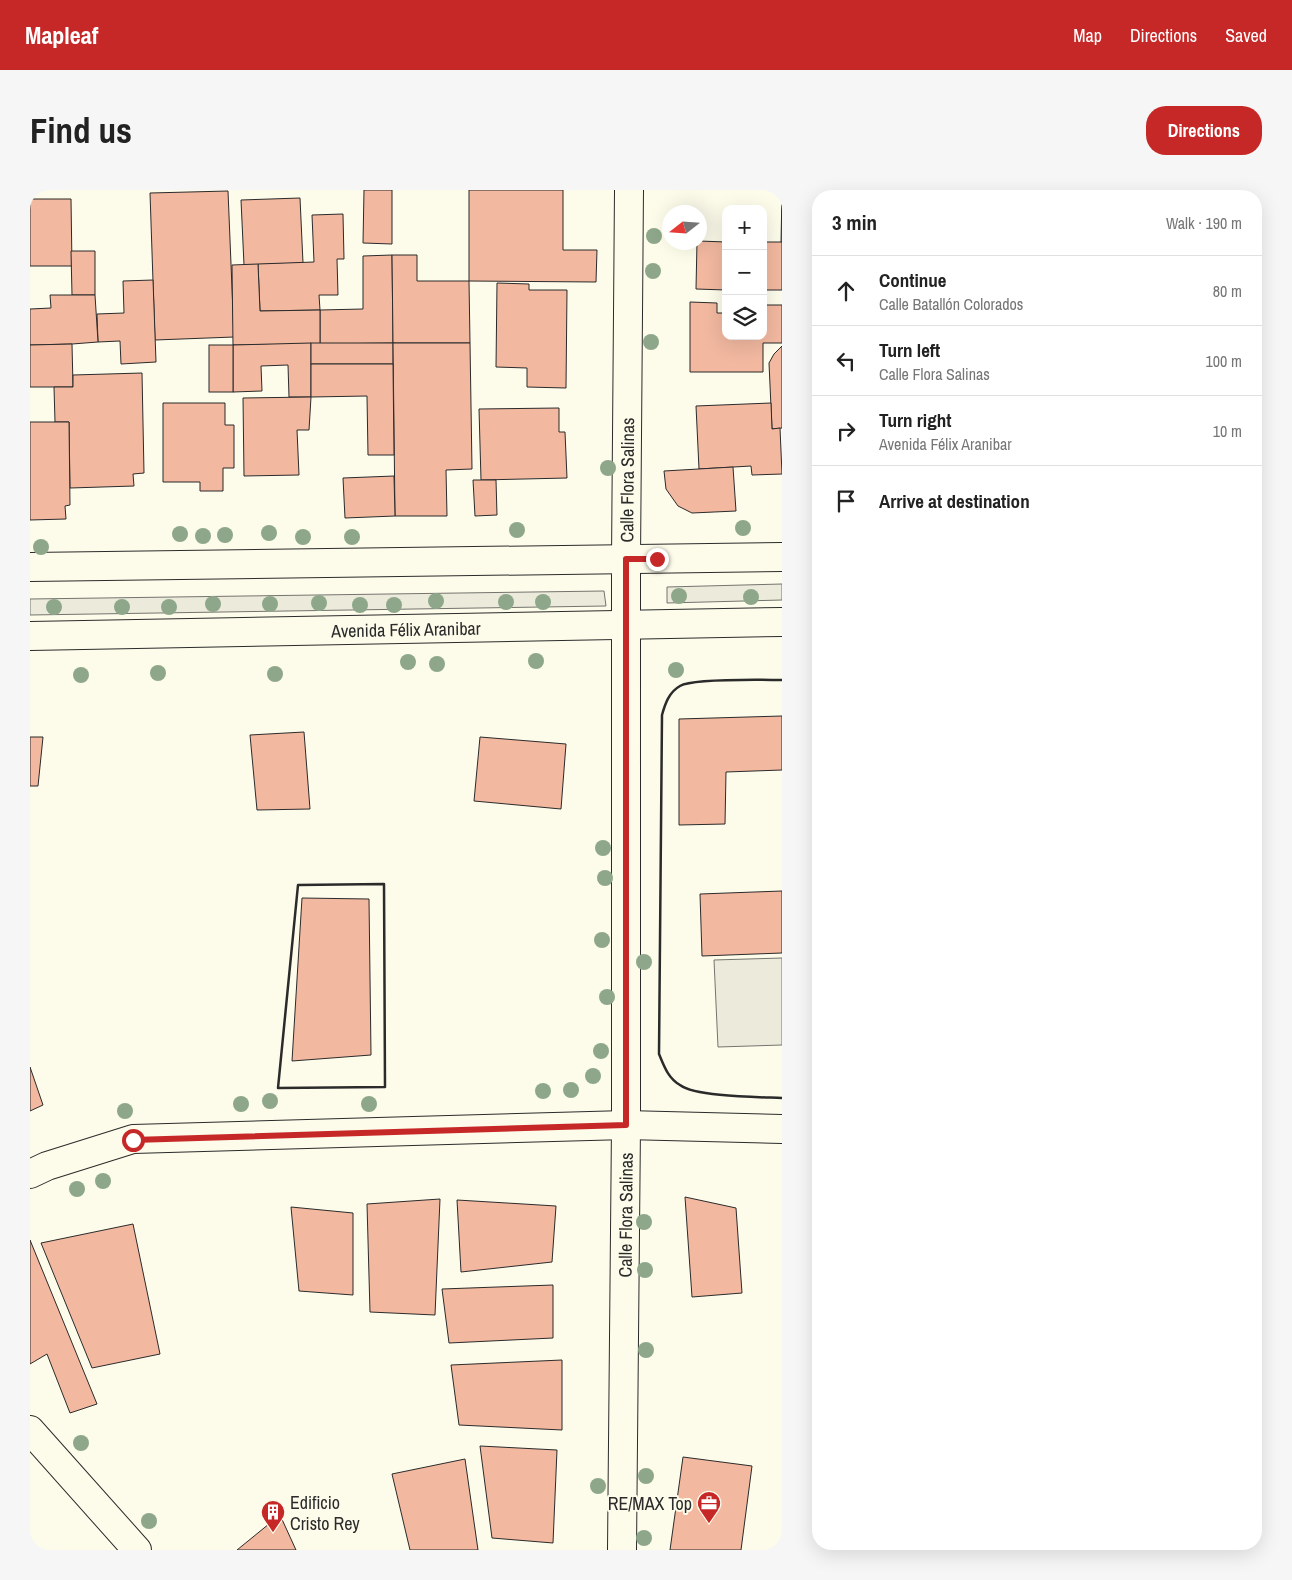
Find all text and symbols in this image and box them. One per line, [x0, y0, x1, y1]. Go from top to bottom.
text: Mapleaf [25, 19, 98, 51]
text: Map [1073, 23, 1102, 48]
text: Directions [1130, 23, 1197, 48]
text: Saved [1225, 23, 1267, 48]
button: Directions [1146, 106, 1262, 155]
text: Find us [30, 107, 132, 154]
north arrow [662, 205, 707, 250]
map controls [722, 205, 767, 340]
button: + [722, 205, 767, 250]
text: 3 min [832, 208, 877, 237]
text: Walk · 190 m [1166, 212, 1242, 234]
button: − [722, 250, 767, 295]
text: Continue [879, 267, 947, 293]
icon: ahead [832, 277, 860, 305]
text: 80 m [1213, 280, 1242, 302]
text: Calle Batallón Colorados [879, 293, 1023, 315]
button: layers [722, 295, 767, 340]
text: Turn left [879, 337, 940, 363]
icon: left [832, 347, 860, 375]
text: 100 m [1206, 350, 1242, 372]
text: Calle Flora Salinas [879, 363, 990, 385]
text: Turn right [879, 407, 951, 433]
street label: Calle Flora Salinas [614, 417, 640, 543]
icon: right [832, 417, 860, 445]
text: 10 m [1213, 420, 1242, 442]
text: Avenida Félix Aranibar [879, 433, 1012, 455]
icon: arrive [832, 487, 860, 515]
text: Arrive at destination [879, 488, 1030, 514]
route end [646, 548, 669, 571]
street label: Avenida Félix Aranibar [330, 615, 481, 643]
route start [122, 1129, 145, 1152]
street label: Calle Flora Salinas [612, 1152, 638, 1278]
place label: Edificio Cristo Rey [290, 1490, 360, 1536]
office icon: RE/MAX Top [696, 1490, 722, 1524]
place label: RE/MAX Top [608, 1491, 692, 1516]
building icon: Edificio Cristo Rey [260, 1499, 286, 1533]

